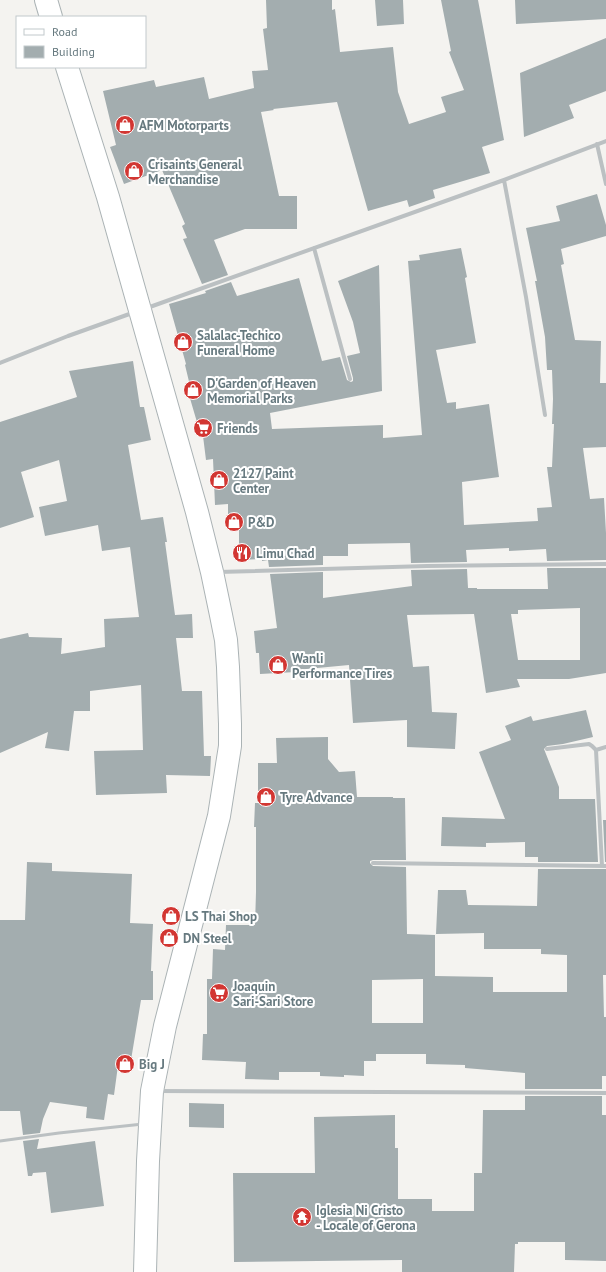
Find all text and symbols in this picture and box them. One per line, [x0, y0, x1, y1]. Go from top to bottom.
legend [16, 16, 146, 68]
text: Road [52, 24, 77, 39]
text: Building [52, 44, 95, 59]
shop icon: AFM Motorparts [114, 114, 136, 136]
place label: AFM Motorparts [139, 117, 230, 134]
place label: Crisaints General Merchandise [148, 156, 242, 188]
shop icon: Crisaints General Merchandise [123, 160, 145, 182]
place label: Salalac-Techico Funeral Home [197, 327, 281, 359]
shop icon: Salalac-Techico Funeral Home [172, 331, 194, 353]
place label: D'Garden of Heaven Memorial Parks [207, 375, 316, 407]
shop icon: D'Garden of Heaven Memorial Parks [182, 379, 204, 401]
supermarket icon: Friends [192, 417, 214, 439]
place label: Friends [217, 420, 258, 437]
place label: 2127 Paint Center [233, 465, 294, 497]
shop icon: 2127 Paint Center [208, 469, 230, 491]
shop icon: P&D [223, 511, 245, 533]
place label: P&D [248, 514, 274, 531]
restaurant icon: Limu Chad [231, 542, 253, 564]
place label: Limu Chad [256, 545, 315, 562]
place label: Wanli Performance Tires [292, 650, 393, 682]
shop icon: Wanli Performance Tires [267, 654, 289, 676]
shop icon: Tyre Advance [255, 786, 277, 808]
place label: Tyre Advance [280, 789, 353, 806]
shop icon: LS Thai Shop [160, 905, 182, 927]
place label: LS Thai Shop [185, 908, 257, 925]
shop icon: DN Steel [158, 927, 180, 949]
place label: DN Steel [183, 930, 232, 947]
place label: Joaquin Sari-Sari Store [232, 978, 314, 1010]
supermarket icon: Joaquin Sari-Sari Store [208, 982, 230, 1004]
shop icon: Big J [114, 1053, 136, 1075]
place label: Big J [139, 1056, 165, 1073]
place label: Iglesia Ni Cristo - Locale of Gerona [316, 1202, 416, 1234]
temple icon: Iglesia Ni Cristo - Locale of Gerona [291, 1206, 313, 1228]

